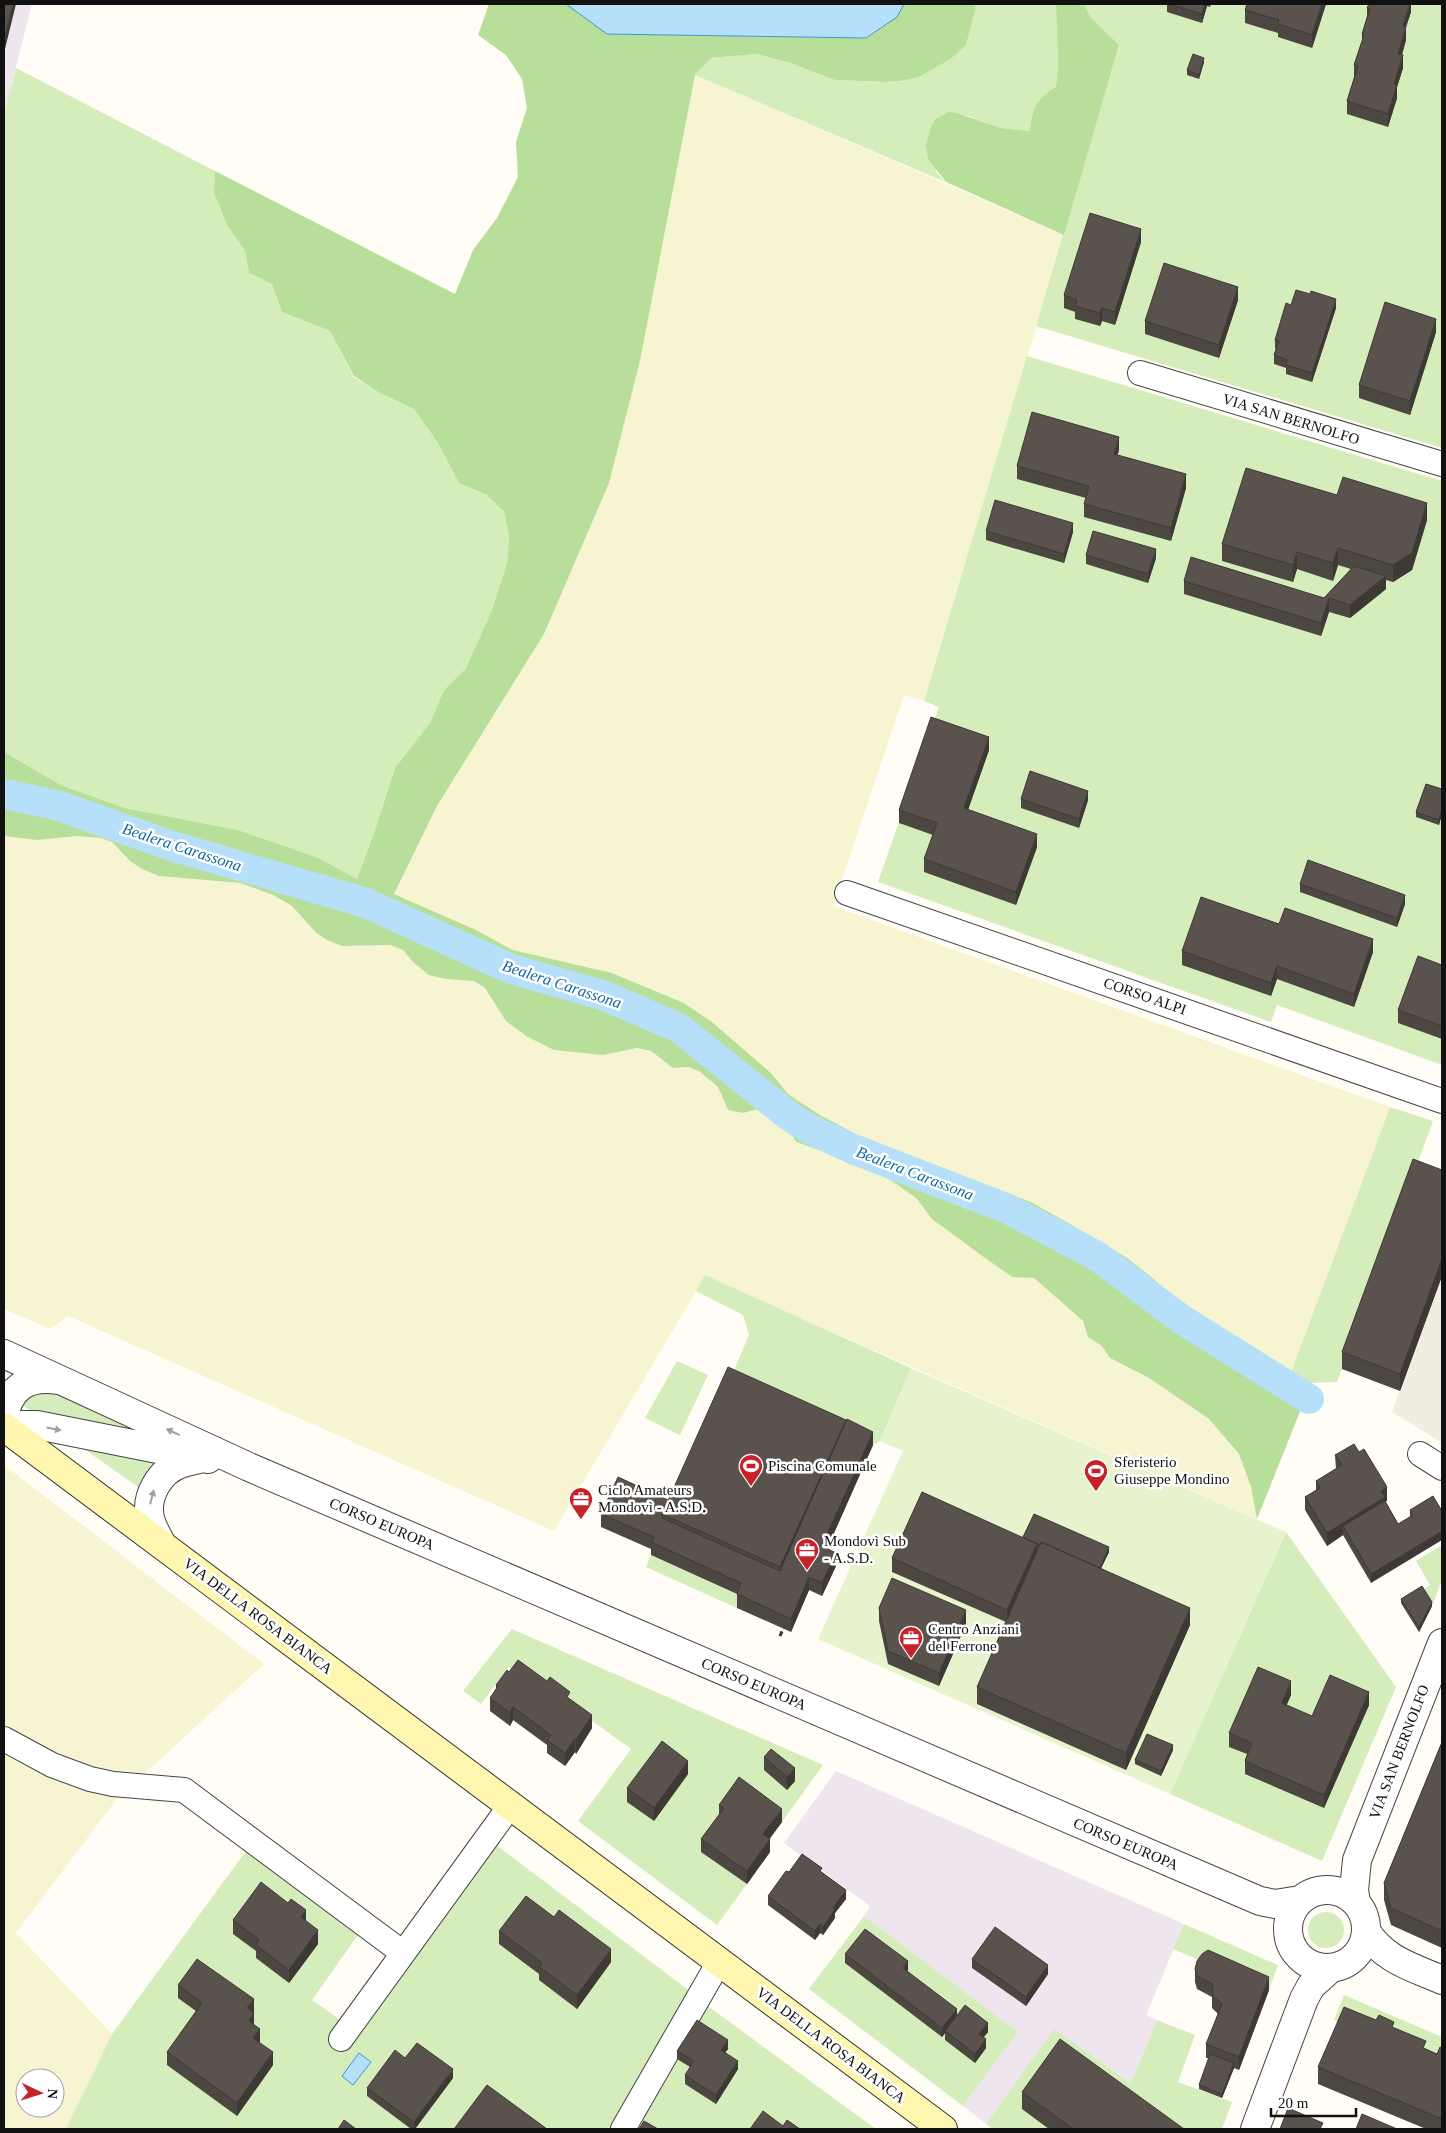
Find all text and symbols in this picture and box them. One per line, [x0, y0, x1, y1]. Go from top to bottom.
street label: VIA SAN BERNOLFO [1221, 391, 1362, 448]
water label: Bealera Carassona [120, 820, 244, 874]
water label: Bealera Carassona [500, 957, 624, 1011]
street label: CORSO ALPI [1102, 974, 1188, 1018]
water label: Bealera Carassona [854, 1143, 976, 1203]
one-way arrow [46, 1425, 62, 1433]
one-way arrow [166, 1427, 180, 1435]
sports icon: Piscina Comunale [738, 1453, 764, 1487]
place label: Sferisterio Giuseppe Mondino [1114, 1454, 1229, 1487]
place label: Piscina Comunale [768, 1458, 877, 1474]
sports icon: Sferisterio Giuseppe Mondino [1083, 1458, 1109, 1492]
place label: Ciclo Amateurs Mondovì - A.S.D. [598, 1482, 706, 1515]
office icon: Ciclo Amateurs Mondovì - A.S.D. [568, 1486, 594, 1520]
one-way arrow [148, 1489, 156, 1504]
street label: CORSO EUROPA [327, 1495, 437, 1553]
place label: Mondovì Sub - A.S.D. [824, 1533, 906, 1566]
office icon: Mondovì Sub - A.S.D. [794, 1537, 820, 1571]
street label: VIA DELLA ROSA BIANCA [180, 1555, 336, 1677]
place label: Centro Anziani del Ferrone [928, 1621, 1019, 1654]
office icon: Centro Anziani del Ferrone [898, 1625, 924, 1659]
street label: CORSO EUROPA [699, 1655, 809, 1713]
street label: VIA SAN BERNOLFO [1366, 1682, 1432, 1821]
street label: CORSO EUROPA [1071, 1815, 1181, 1873]
street label: VIA DELLA ROSA BIANCA [753, 1984, 909, 2106]
north arrow [15, 2068, 65, 2118]
scale bar [1271, 2086, 1356, 2118]
text: N [45, 2088, 60, 2099]
text: 20 m [1278, 2095, 1309, 2111]

